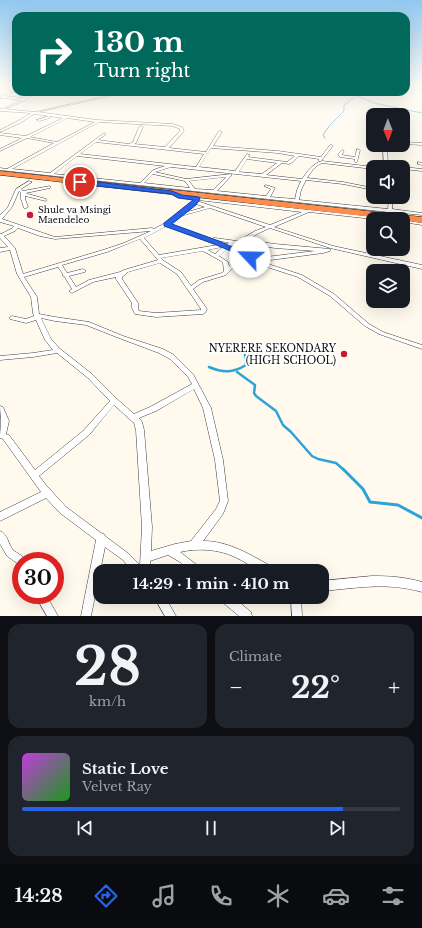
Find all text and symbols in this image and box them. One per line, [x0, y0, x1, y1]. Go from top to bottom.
text: 130 m [94, 25, 184, 60]
icon: right [28, 28, 80, 80]
text: Turn right [94, 60, 190, 82]
north arrow [366, 108, 410, 152]
map controls [366, 108, 410, 308]
button: sound [366, 160, 410, 204]
pin [63, 165, 97, 199]
icon: arrive [69, 171, 91, 193]
place label: Shule ya Msingi Maendeleo [38, 204, 111, 225]
marker: Shule ya Msingi Maendeleo [25, 210, 35, 220]
button: search [366, 212, 410, 256]
position arrow [229, 236, 271, 278]
button: layers [366, 264, 410, 308]
place label: NYERERE SEKONDARY (HIGH SCHOOL) [209, 342, 337, 367]
marker: NYERERE SEKONDARY (HIGH SCHOOL) [339, 349, 349, 359]
speed limit sign: 30 [12, 552, 64, 604]
text: 14:29 · 1 min · 410 m [133, 574, 289, 593]
text: 28 [74, 635, 141, 699]
text: Climate [229, 648, 282, 665]
text: 22° [291, 669, 340, 706]
text: − [229, 674, 243, 701]
text: + [388, 674, 400, 701]
text: km/h [89, 693, 126, 710]
text: Static Love [82, 759, 168, 778]
text: Velvet Ray [82, 778, 152, 795]
icon: previous [74, 817, 96, 839]
icon: pause [200, 817, 222, 839]
icon: next [326, 817, 348, 839]
icon: directions [92, 882, 120, 910]
icon: music [150, 882, 178, 910]
icon: phone [207, 882, 235, 910]
icon: climate [264, 882, 292, 910]
icon: car [322, 882, 350, 910]
icon: filters [379, 882, 407, 910]
text: 14:28 [15, 885, 63, 907]

